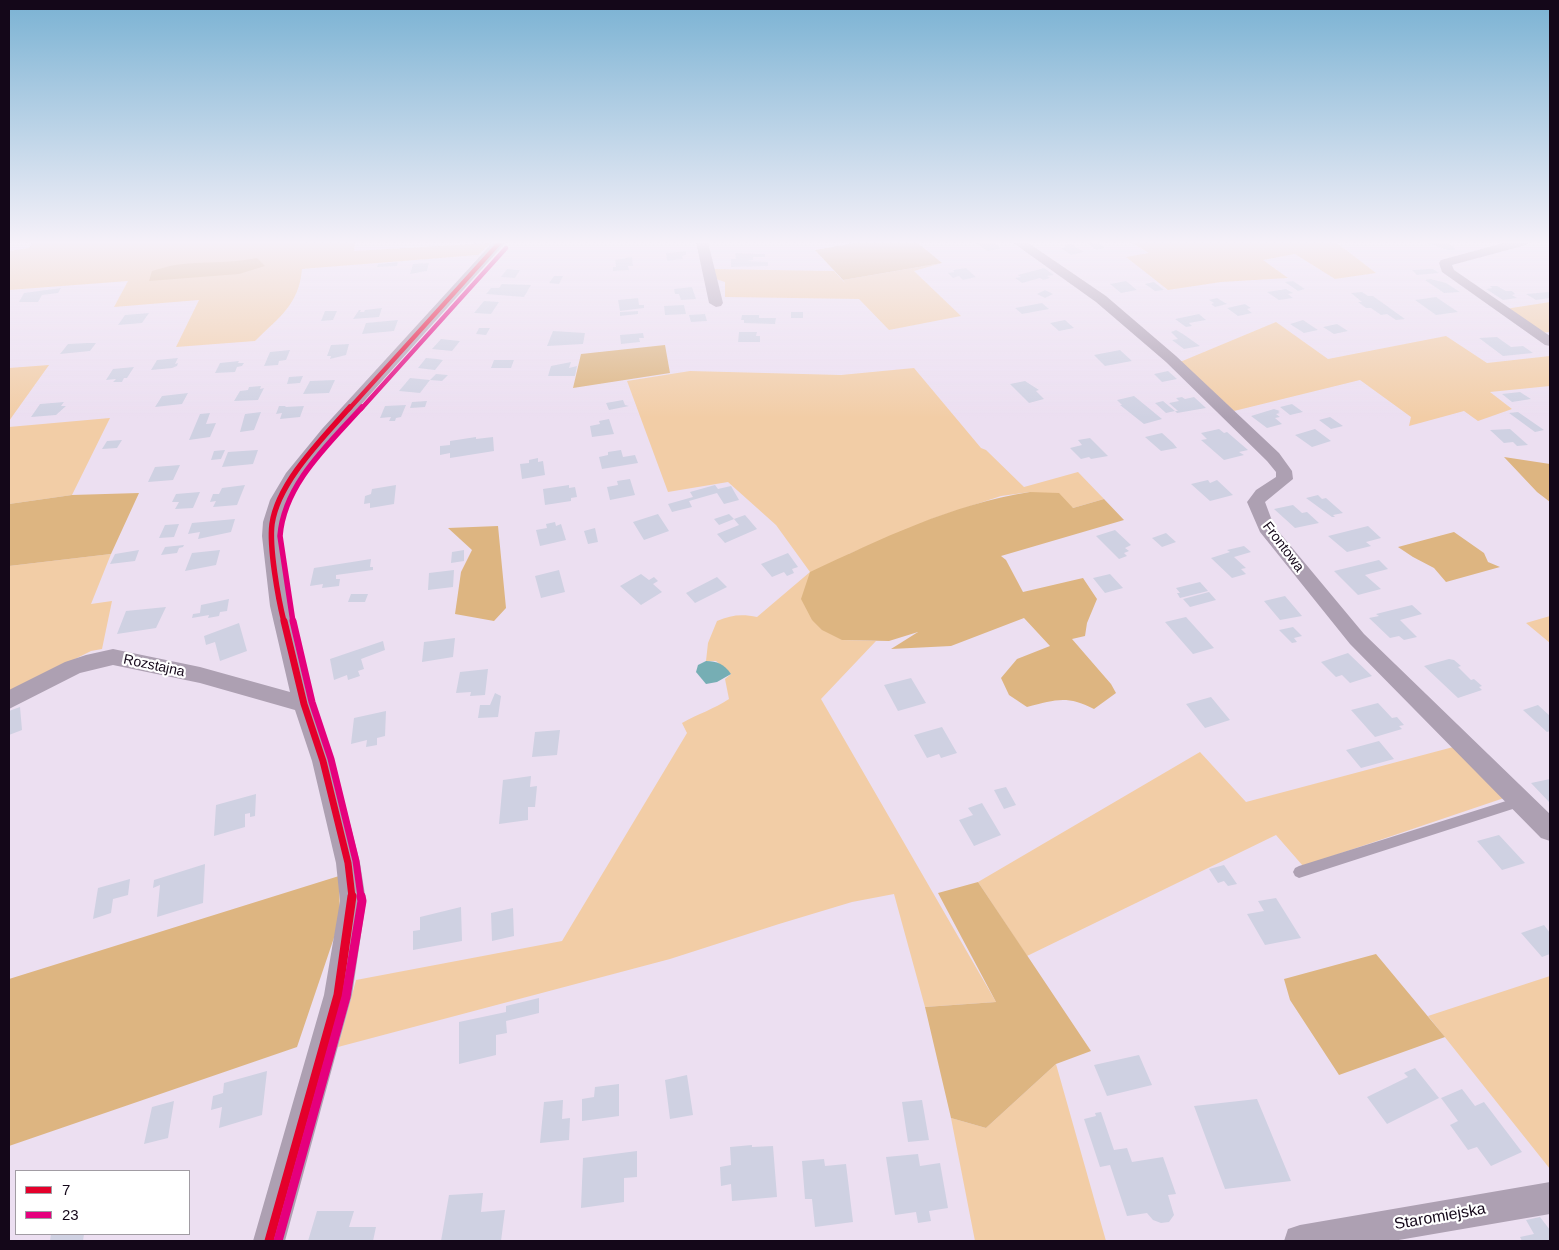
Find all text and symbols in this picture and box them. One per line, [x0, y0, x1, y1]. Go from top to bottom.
street label: Frontowa [1259, 519, 1307, 575]
street label: Rozstajna [122, 651, 186, 681]
legend [15, 1170, 190, 1235]
text: 7 [62, 1181, 70, 1198]
street label: Staromiejska [1393, 1200, 1487, 1234]
text: 23 [62, 1206, 79, 1223]

